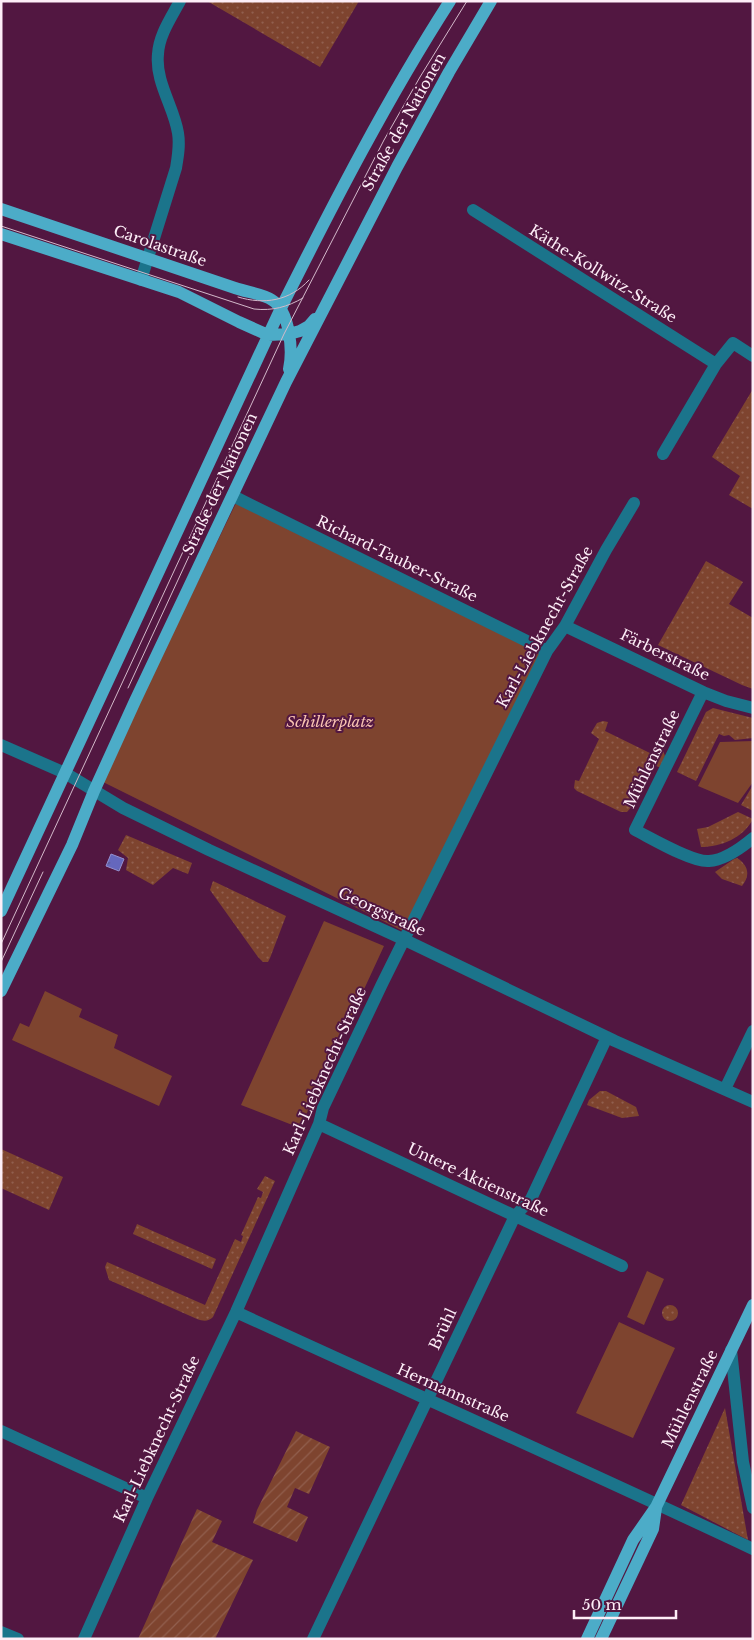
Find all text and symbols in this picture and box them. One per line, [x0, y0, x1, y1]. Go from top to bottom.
street label: Straße der Nationen [358, 49, 449, 194]
street label: Käthe-Kollwitz-Straße [526, 220, 681, 327]
street label: Carolastraße [111, 221, 209, 270]
street label: Straße der Nationen [178, 410, 261, 558]
street label: Richard-Tauber-Straße [314, 511, 481, 606]
street label: Karl-Liebknecht-Straße [492, 543, 597, 711]
street label: Färberstraße [617, 625, 713, 684]
street label: Mühlenstraße [620, 707, 684, 811]
park label: Schillerplatz [286, 712, 374, 731]
street label: Georgstraße [335, 883, 429, 940]
street label: Karl-Liebknecht-Straße [279, 984, 370, 1158]
street label: Untere Aktienstraße [405, 1138, 552, 1221]
street label: Brühl [425, 1305, 460, 1353]
street label: Mühlenstraße [658, 1347, 722, 1451]
street label: Karl-Liebknecht-Straße [109, 1352, 204, 1525]
street label: Hermannstraße [394, 1359, 512, 1426]
scale bar [574, 1588, 676, 1620]
text: 50 m [582, 1595, 622, 1614]

